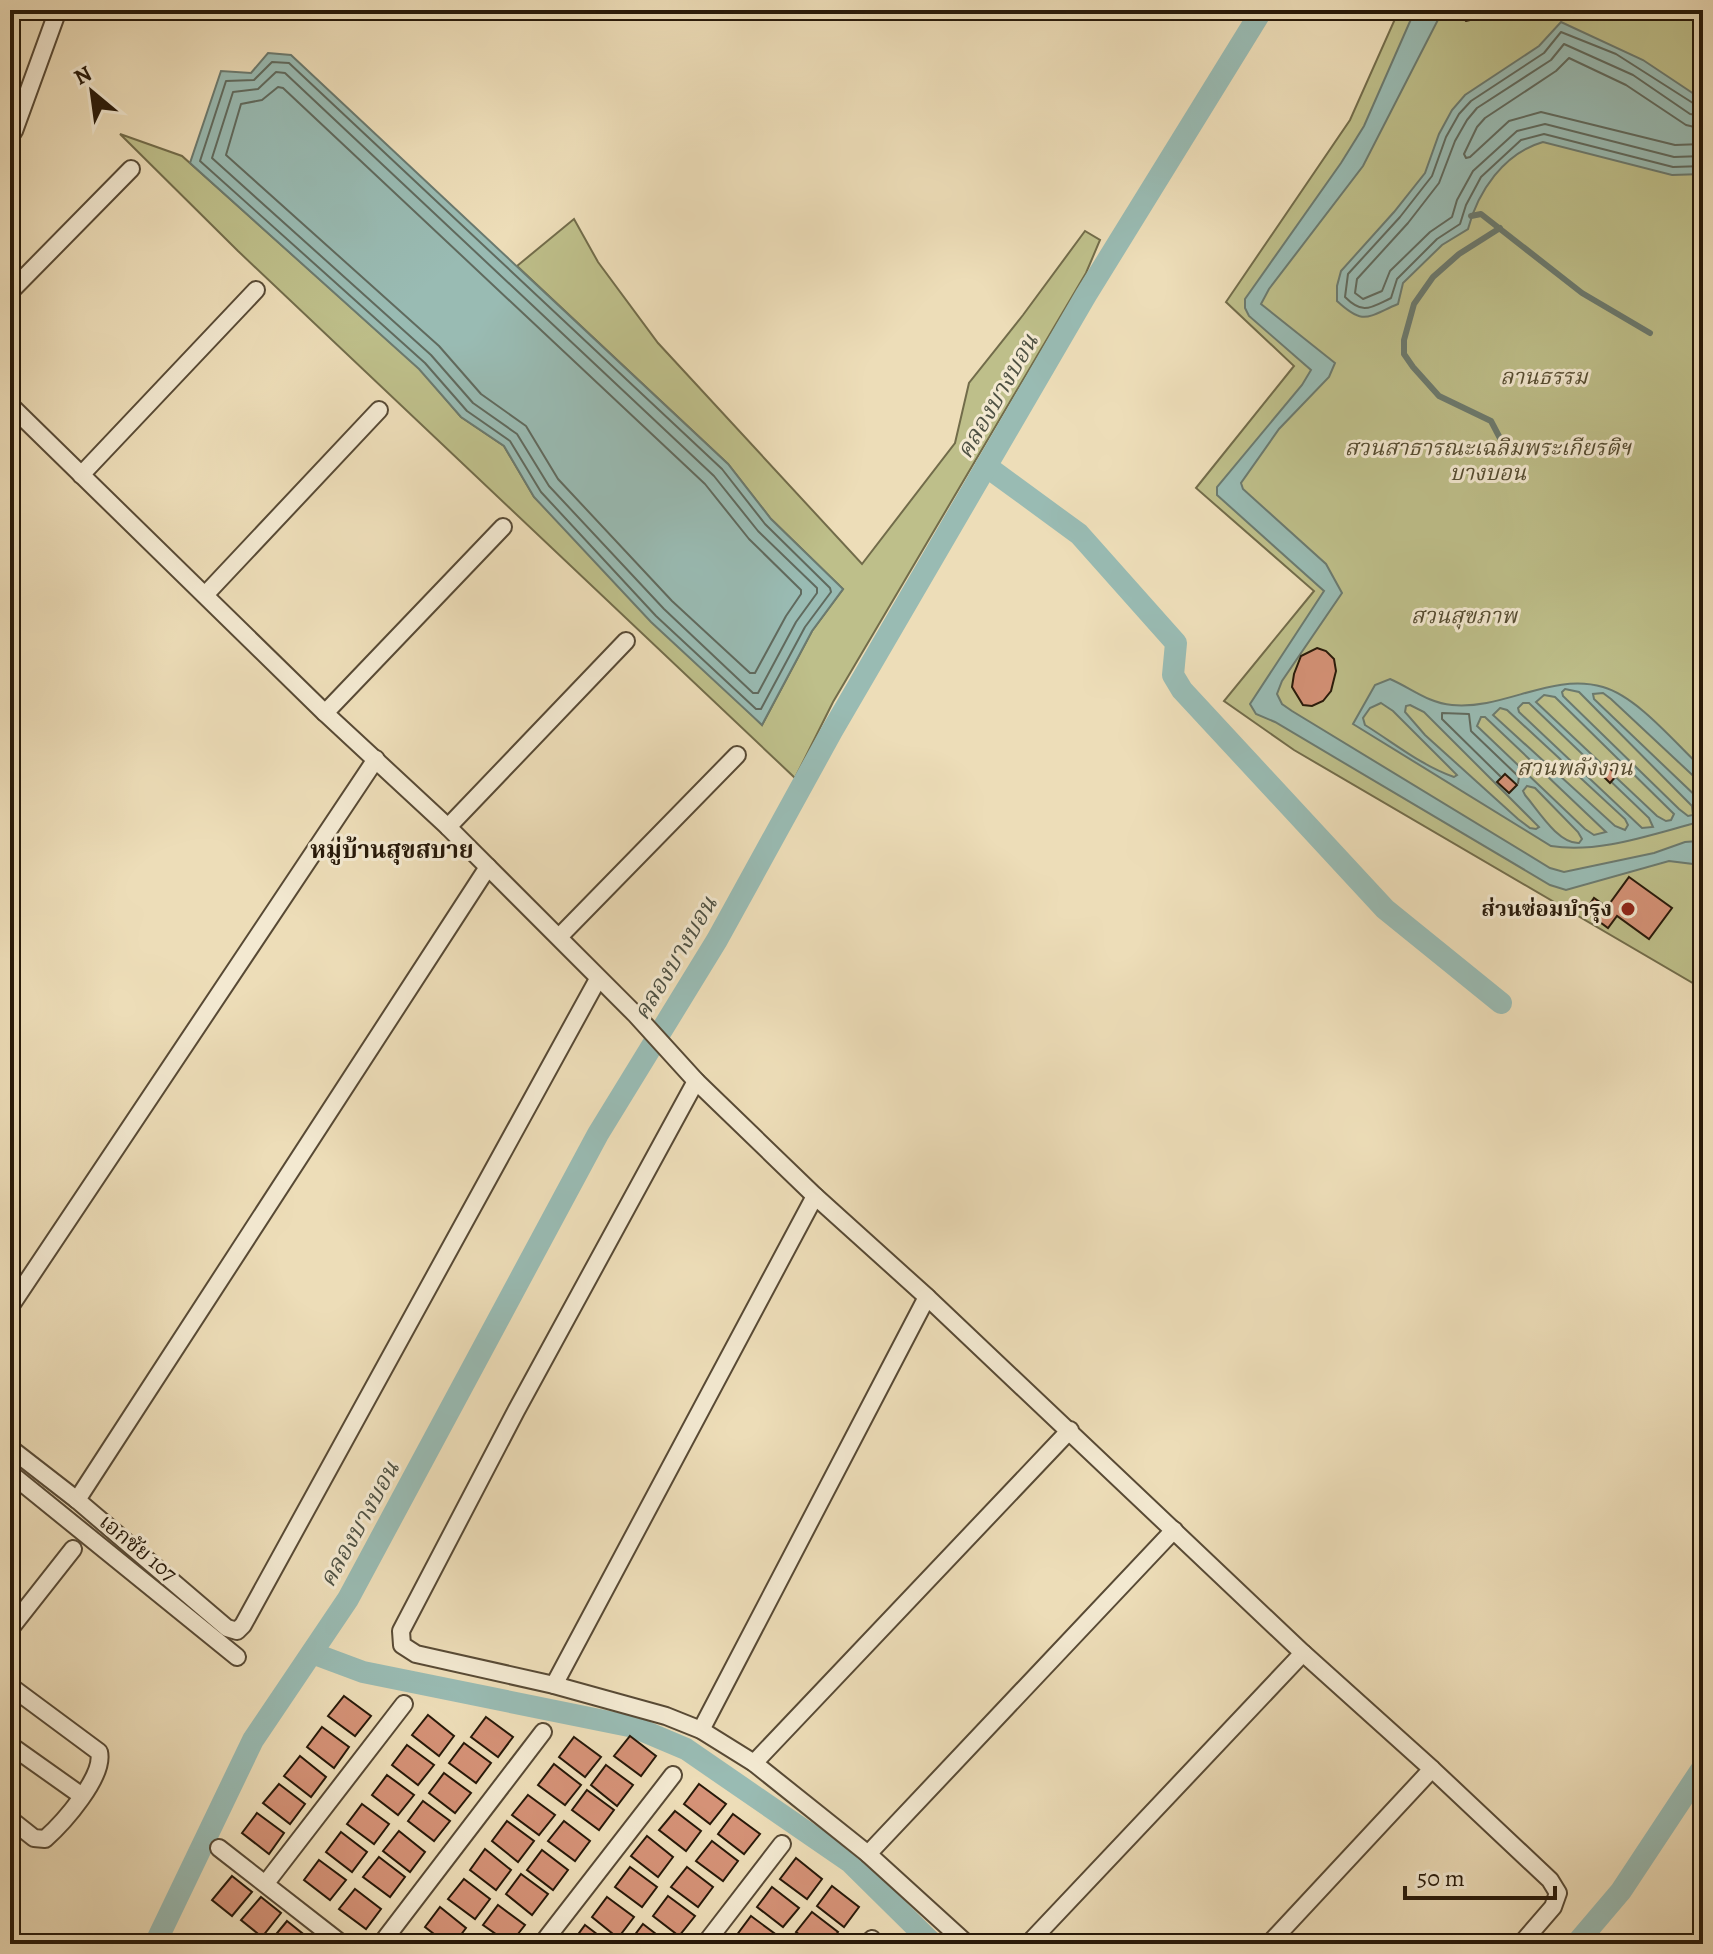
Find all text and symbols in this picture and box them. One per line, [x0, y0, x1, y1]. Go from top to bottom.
north arrow [52, 52, 132, 132]
text: N [69, 58, 97, 92]
water label: คลองบางบอน [948, 328, 1046, 464]
park label: ลานธรรม [1500, 362, 1589, 392]
park label: สวนสาธารณะเฉลิมพระเกียรติฯ บางบอน [1345, 433, 1633, 488]
park label: สวนสุขภาพ [1411, 601, 1518, 631]
park label: สวนพลังงาน [1517, 753, 1633, 783]
district label: หมู่บ้านสุขสบาย [310, 834, 474, 866]
water label: คลองบางบอน [625, 890, 725, 1026]
place label: ส่วนซ่อมบำรุง [1481, 894, 1612, 924]
marker: ส่วนซ่อมบำรุง [1619, 900, 1637, 918]
water label: คลองบางบอน [311, 1455, 407, 1593]
street label: เอกชัย 107 [93, 1507, 184, 1589]
scale bar [1405, 1850, 1555, 1900]
text: 50 m [1417, 1862, 1465, 1894]

